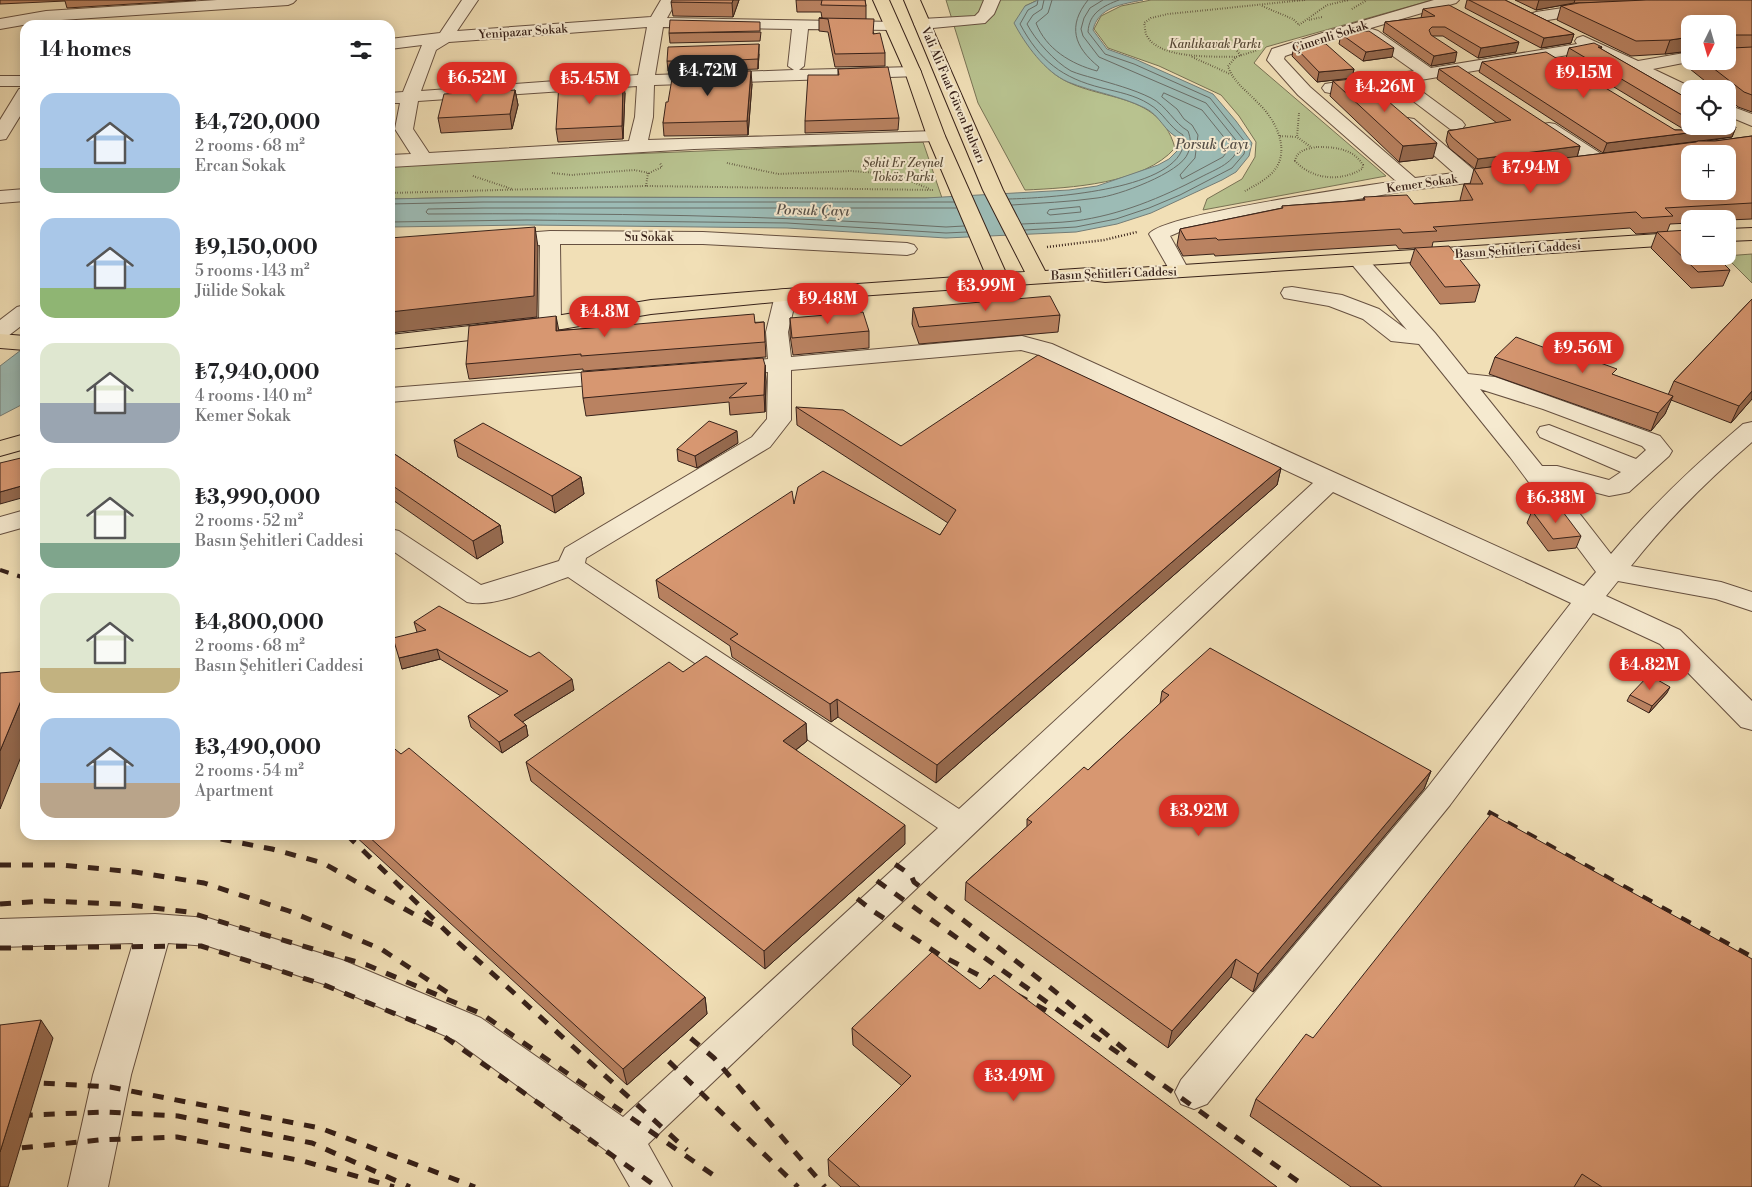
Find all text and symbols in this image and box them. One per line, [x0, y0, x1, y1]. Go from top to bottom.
north arrow [1681, 15, 1736, 70]
map controls [1681, 15, 1736, 265]
street label: Çimenli Sokak [1290, 18, 1370, 56]
street label: Yenipazar Sokak [477, 21, 569, 43]
street label: Vali Ali Fuat Güven Bulvarı [917, 24, 989, 165]
icon: filters [347, 36, 375, 64]
text: 14 homes [40, 37, 131, 63]
park label: Kanlıkavak Parkı [1169, 37, 1261, 52]
pin: ₺4.72M [667, 54, 749, 97]
pin: ₺9.15M [1543, 56, 1625, 99]
text: ₺4.72M [679, 61, 737, 81]
pin: ₺6.52M [436, 62, 518, 104]
pin: ₺5.45M [549, 62, 631, 105]
text: ₺9.15M [1556, 63, 1612, 83]
text: ₺6.52M [448, 68, 506, 88]
text: ₺5.45M [561, 69, 620, 89]
pin: ₺4.26M [1344, 70, 1426, 113]
text: ₺4.26M [1355, 77, 1415, 97]
button: locate [1681, 80, 1736, 135]
text: ₺4,720,000 [195, 110, 320, 136]
icon: home [80, 113, 140, 173]
text: 2 rooms · 68 m² [195, 136, 305, 156]
water label: Porsuk Çayı [1174, 136, 1249, 154]
button: + [1681, 145, 1736, 200]
pin: ₺7.94M [1490, 152, 1572, 194]
text: Ercan Sokak [195, 156, 285, 176]
park label: Şehit Er Zeynel Toköz Parkı [863, 156, 944, 185]
text: ₺7.94M [1502, 158, 1560, 178]
street label: Kemer Sokak [1385, 171, 1459, 196]
water label: Porsuk Çayı [775, 201, 851, 221]
button: − [1681, 210, 1736, 265]
street label: Su Sokak [625, 230, 674, 245]
text: ₺9,150,000 [195, 235, 318, 261]
icon: home [80, 238, 140, 298]
street label: Basın Şehitleri Caddesi [1453, 238, 1582, 262]
text: 5 rooms · 143 m² [195, 261, 310, 281]
street label: Basın Şehitleri Caddesi [1050, 264, 1177, 284]
pin: ₺3.99M [945, 270, 1027, 312]
text: ₺3.99M [957, 276, 1015, 296]
text: Jülide Sokak [195, 281, 285, 301]
pin: ₺9.48M [787, 282, 869, 325]
text: ₺9.48M [798, 289, 858, 309]
pin: ₺4.8M [570, 296, 640, 338]
text: ₺4.8M [580, 302, 630, 322]
pin: ₺9.56M [1542, 332, 1624, 374]
text: ₺9.56M [1554, 338, 1612, 358]
text: ₺7,940,000 [195, 360, 320, 386]
icon: home [80, 363, 140, 423]
text: 4 rooms · 140 m² [195, 386, 312, 406]
text: Kemer Sokak [195, 406, 290, 426]
pin: ₺6.38M [1515, 482, 1597, 524]
text: ₺3,990,000 [195, 485, 320, 511]
icon: home [80, 488, 140, 548]
text: ₺6.38M [1527, 488, 1585, 508]
text: 2 rooms · 52 m² [195, 511, 303, 531]
text: Basın Şehitleri Caddesi [195, 531, 363, 551]
text: ₺4,800,000 [195, 610, 324, 636]
icon: home [80, 613, 140, 673]
text: 2 rooms · 68 m² [195, 636, 305, 656]
pin: ₺4.82M [1609, 648, 1691, 691]
text: ₺4.82M [1620, 655, 1680, 675]
text: Basın Şehitleri Caddesi [195, 656, 363, 676]
text: ₺3,490,000 [195, 735, 321, 761]
icon: home [80, 738, 140, 798]
text: 2 rooms · 54 m² [195, 761, 304, 781]
text: Apartment [195, 781, 274, 801]
pin: ₺3.92M [1158, 794, 1240, 837]
text: ₺3.92M [1170, 801, 1228, 821]
pin: ₺3.49M [973, 1060, 1055, 1102]
text: ₺3.49M [985, 1066, 1043, 1086]

